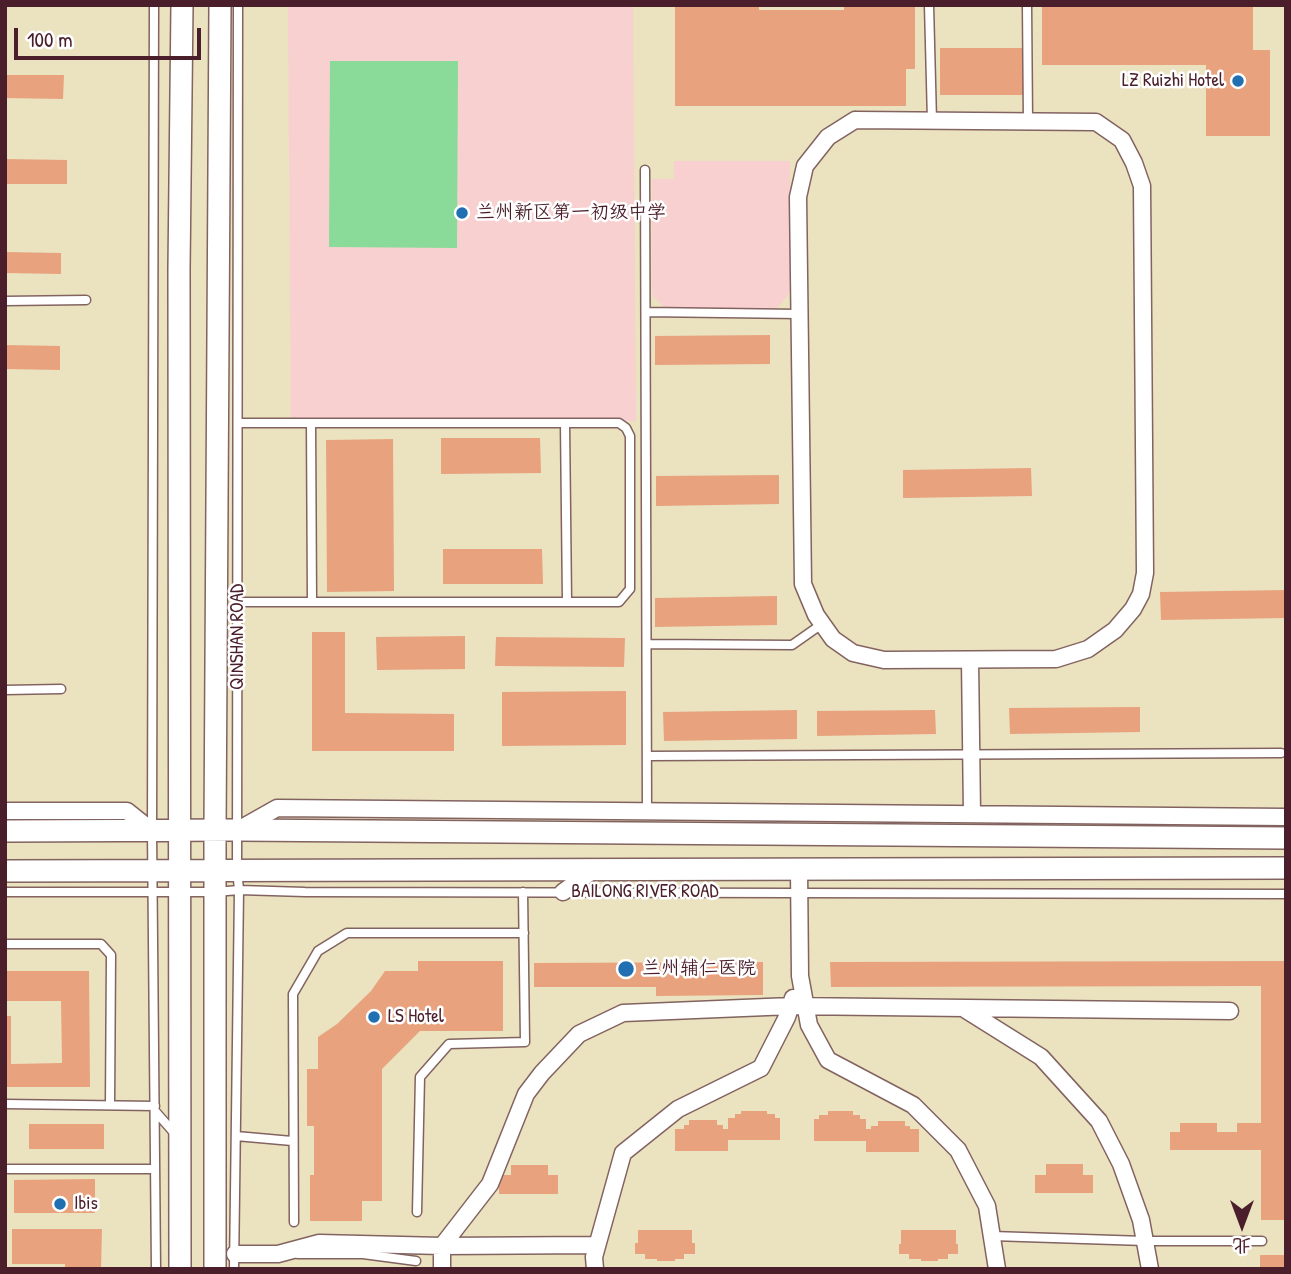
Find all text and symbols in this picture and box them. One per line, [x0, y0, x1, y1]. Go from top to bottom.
scale bar [18, 14, 205, 58]
text: 100 m [27, 25, 73, 54]
place label: LZ Ruizhi Hotel [1122, 70, 1224, 92]
marker: LZ Ruizhi Hotel [1230, 73, 1246, 89]
place label: 兰州新区第一初级中学 [476, 202, 666, 224]
marker: 兰州新区第一初级中学 [454, 205, 470, 221]
street label: QINSHAN ROAD [227, 584, 249, 690]
street label: BAILONG RIVER ROAD [571, 881, 719, 903]
place label: 兰州辅仁医院 [642, 958, 756, 980]
marker: 兰州辅仁医院 [616, 959, 636, 979]
place label: LS Hotel [388, 1006, 444, 1028]
marker: LS Hotel [366, 1009, 382, 1025]
north arrow [1207, 1190, 1277, 1260]
place label: Ibis [74, 1193, 98, 1215]
marker: Ibis [52, 1196, 68, 1212]
text: 北 [1233, 1233, 1252, 1259]

